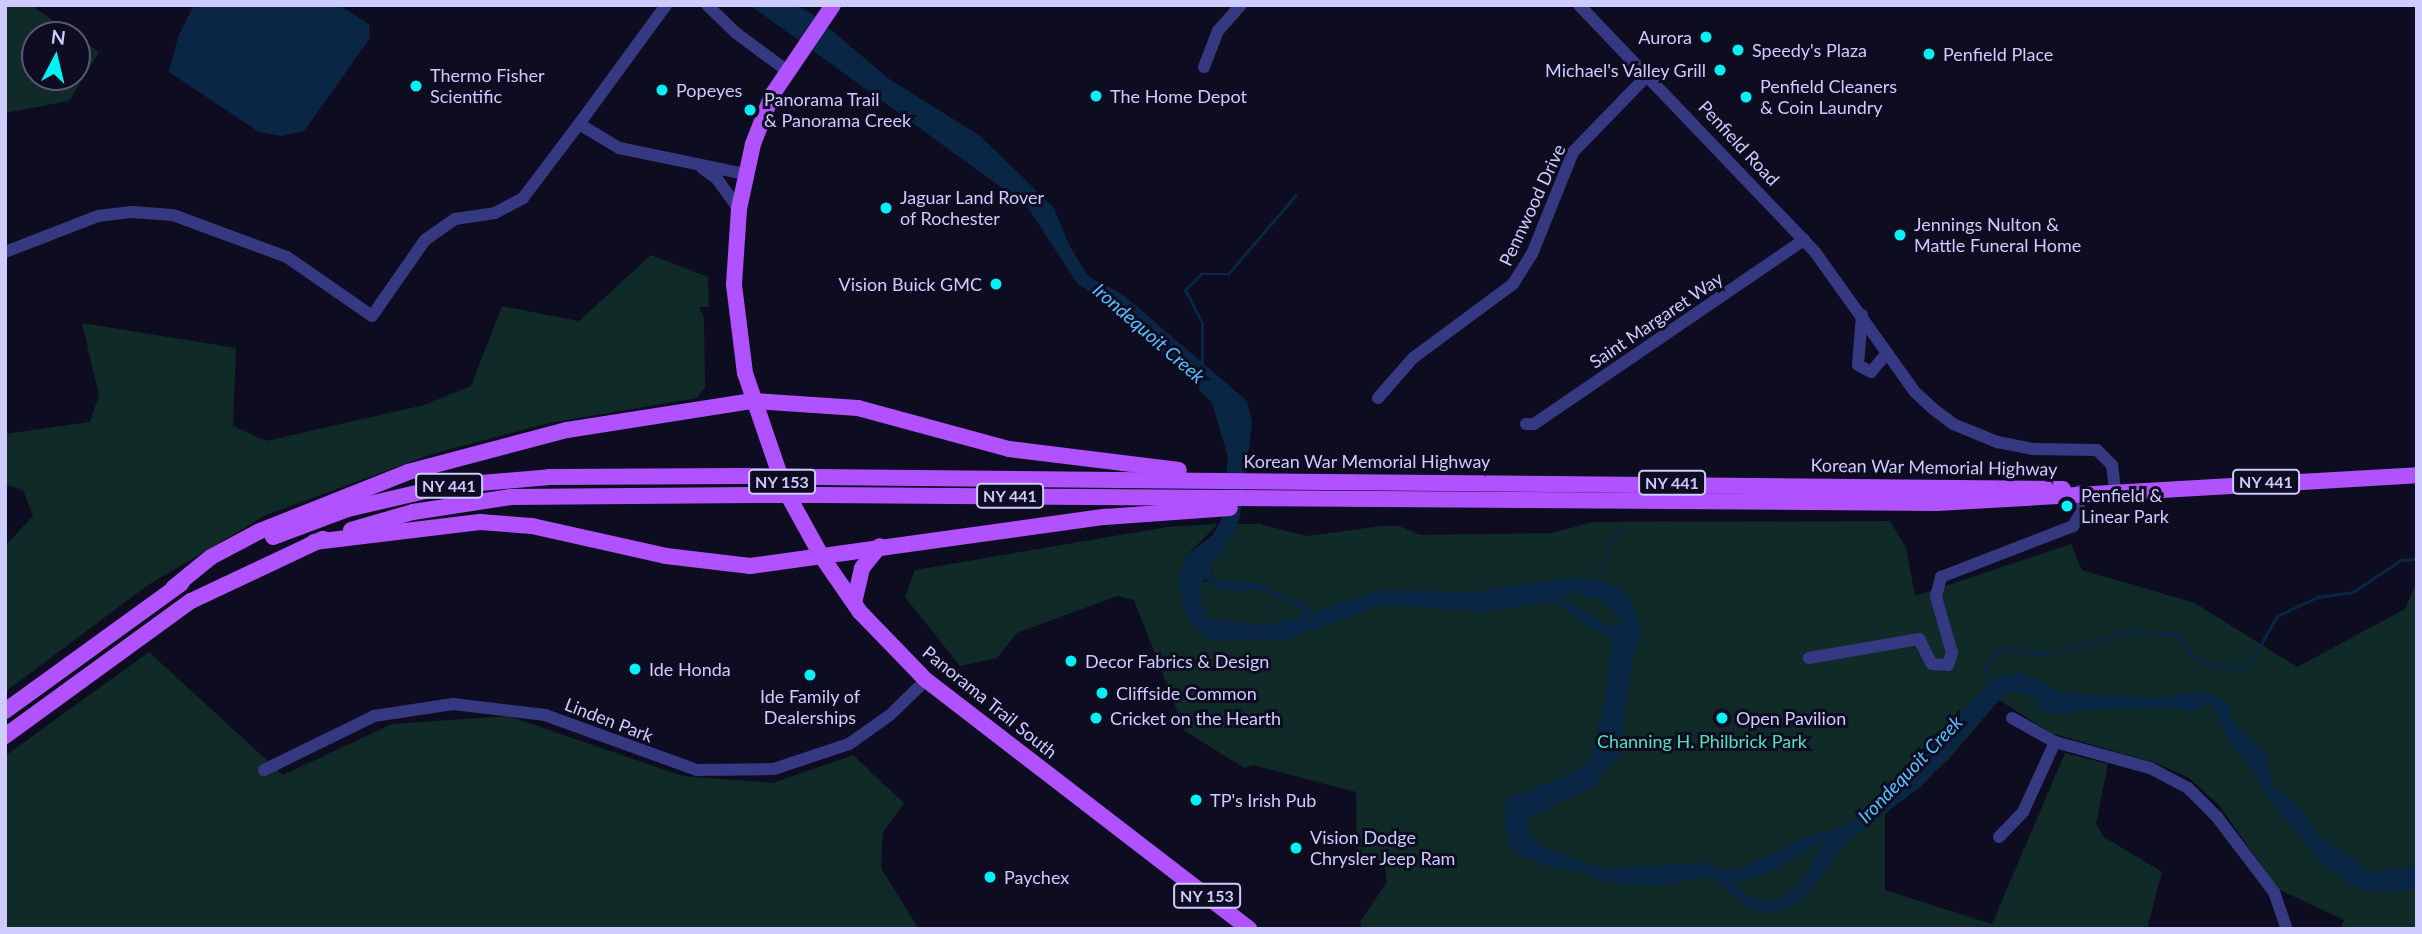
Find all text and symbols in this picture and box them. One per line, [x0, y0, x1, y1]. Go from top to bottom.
north arrow [21, 21, 91, 91]
text: N [50, 24, 67, 49]
place label: Aurora [1638, 26, 1692, 48]
marker: Aurora [1698, 29, 1714, 45]
place label: Speedy's Plaza [1752, 39, 1867, 61]
marker: Speedy's Plaza [1730, 42, 1746, 58]
place label: Penfield Place [1943, 43, 2053, 65]
marker: Penfield Place [1921, 46, 1937, 62]
place label: Michael's Valley Grill [1544, 59, 1706, 81]
marker: Michael's Valley Grill [1712, 62, 1728, 78]
place label: Thermo Fisher Scientific [430, 65, 545, 108]
place label: Penfield Cleaners & Coin Laundry [1760, 76, 1897, 119]
marker: Thermo Fisher Scientific [408, 78, 424, 94]
place label: Popeyes [676, 79, 742, 101]
marker: Popeyes [654, 82, 670, 98]
place label: The Home Depot [1110, 85, 1247, 107]
marker: The Home Depot [1088, 88, 1104, 104]
place label: Panorama Trail & Panorama Creek [764, 89, 911, 132]
marker: Penfield Cleaners & Coin Laundry [1738, 89, 1754, 105]
street label: Penfield Road [1694, 96, 1784, 190]
marker: Panorama Trail & Panorama Creek [742, 102, 758, 118]
street label: Pennwood Drive [1494, 141, 1570, 269]
place label: Jaguar Land Rover of Rochester [900, 187, 1044, 230]
marker: Jaguar Land Rover of Rochester [878, 200, 894, 216]
place label: Jennings Nulton & Mattle Funeral Home [1914, 214, 2081, 256]
marker: Jennings Nulton & Mattle Funeral Home [1892, 227, 1908, 243]
street label: Saint Margaret Way [1585, 267, 1727, 373]
place label: Vision Buick GMC [838, 273, 982, 295]
marker: Vision Buick GMC [988, 276, 1004, 292]
water label: Irondequoit Creek [1089, 278, 1209, 388]
street label: Korean War Memorial Highway [1243, 450, 1491, 472]
street label: Korean War Memorial Highway [1810, 454, 2058, 480]
road number: NY 153 [747, 470, 817, 495]
road number: NY 441 [1637, 470, 1707, 496]
road number: NY 441 [2231, 470, 2301, 495]
road number: NY 441 [414, 474, 484, 499]
road number: NY 441 [975, 484, 1045, 509]
place label: Penfield & Linear Park [2081, 485, 2169, 528]
marker: Penfield & Linear Park [2059, 498, 2075, 514]
street label: Panorama Trail South [918, 641, 1062, 763]
place label: Decor Fabrics & Design [1085, 650, 1270, 672]
marker: Decor Fabrics & Design [1063, 653, 1079, 669]
place label: Ide Honda [649, 658, 731, 680]
marker: Ide Honda [627, 661, 643, 677]
marker: Ide Family of Dealerships [802, 667, 818, 683]
place label: Cliffside Common [1116, 682, 1257, 704]
marker: Cliffside Common [1094, 685, 1110, 701]
place label: Ide Family of Dealerships [760, 686, 860, 728]
street label: Linden Park [562, 693, 656, 747]
place label: Cricket on the Hearth [1110, 707, 1281, 729]
place label: Open Pavilion [1736, 707, 1846, 729]
marker: Cricket on the Hearth [1088, 710, 1104, 726]
marker: Open Pavilion [1714, 710, 1730, 726]
water label: Irondequoit Creek [1853, 711, 1967, 827]
park label: Channing H. Philbrick Park [1597, 730, 1807, 752]
place label: TP's Irish Pub [1210, 789, 1316, 811]
marker: TP's Irish Pub [1188, 792, 1204, 808]
place label: Vision Dodge Chrysler Jeep Ram [1310, 827, 1456, 870]
marker: Vision Dodge Chrysler Jeep Ram [1288, 840, 1304, 856]
place label: Paychex [1004, 866, 1069, 888]
marker: Paychex [982, 869, 998, 885]
road number: NY 153 [1172, 884, 1242, 908]

